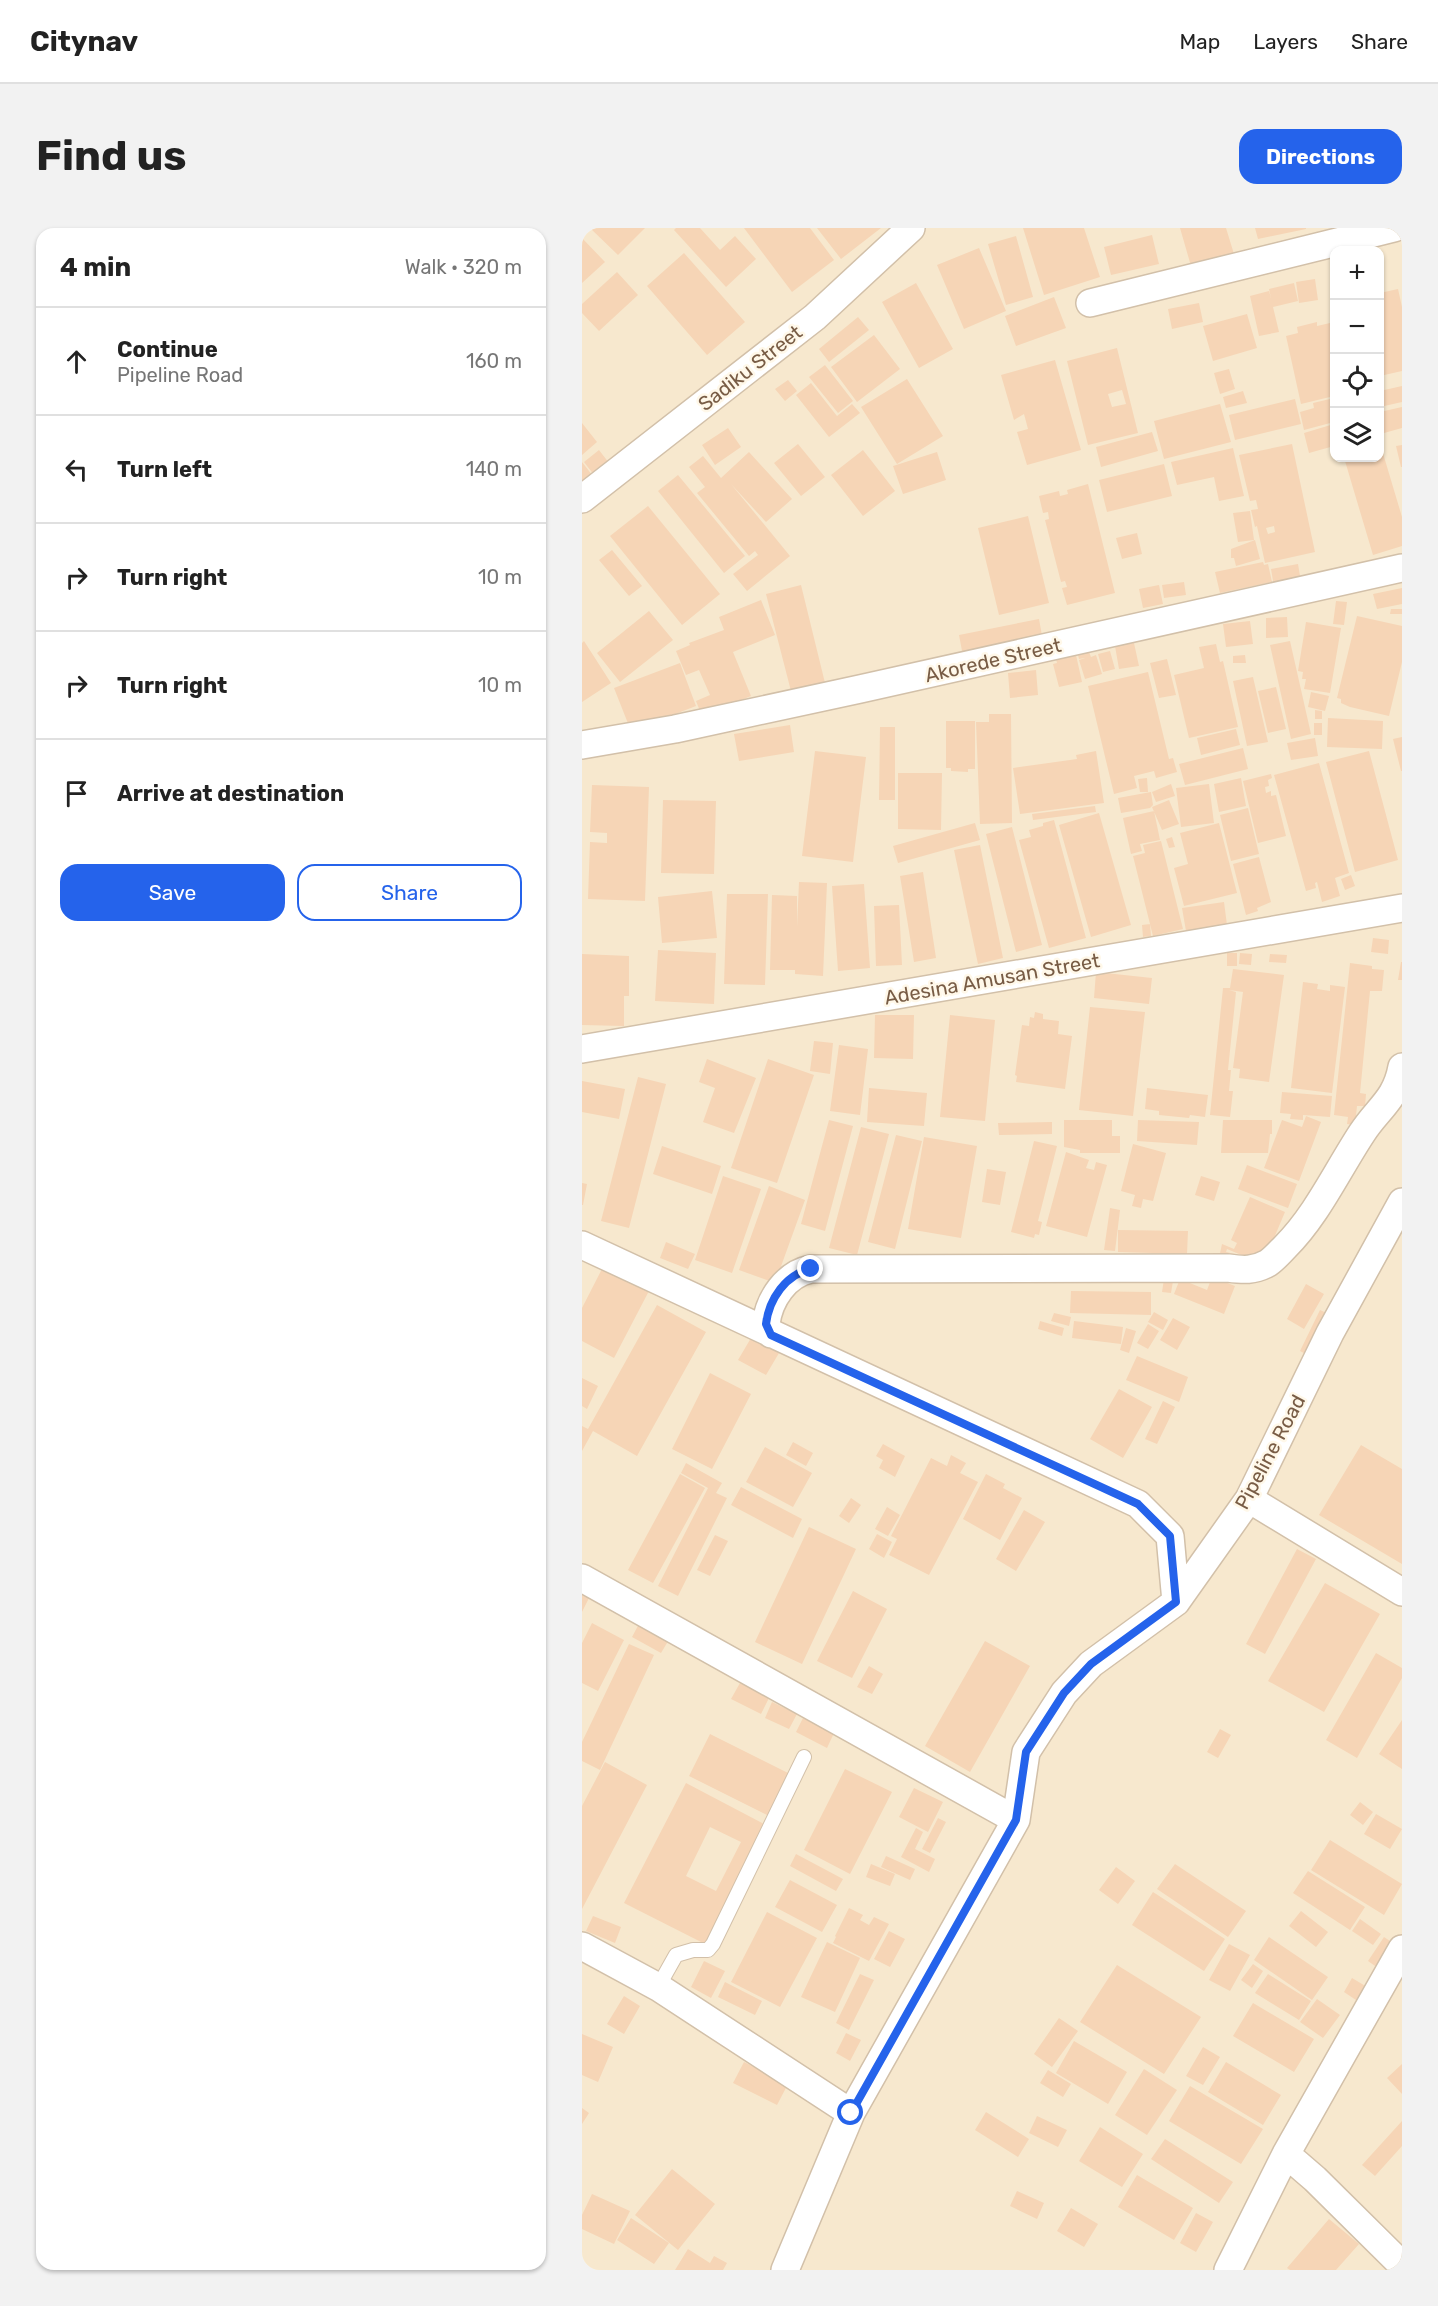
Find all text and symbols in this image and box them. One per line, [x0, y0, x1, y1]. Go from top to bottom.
text: Citynav [30, 25, 138, 58]
text: Map [1179, 29, 1220, 54]
text: Layers [1253, 29, 1318, 54]
text: Share [1351, 29, 1408, 54]
button: Directions [1239, 129, 1402, 184]
text: Find us [36, 131, 187, 181]
map controls [1330, 246, 1384, 462]
button: + [1330, 246, 1384, 300]
text: 4 min [60, 252, 131, 283]
text: Walk · 320 m [405, 255, 522, 279]
button: − [1330, 300, 1384, 354]
street label: Sadiku Street [693, 320, 807, 416]
text: Continue [117, 336, 218, 363]
icon: ahead [60, 345, 93, 378]
text: 160 m [466, 349, 522, 373]
button: locate [1330, 354, 1384, 408]
text: Pipeline Road [117, 363, 243, 387]
button: layers [1330, 408, 1384, 462]
icon: left [60, 453, 93, 486]
text: Turn left [117, 456, 212, 483]
text: 140 m [466, 457, 522, 481]
icon: right [60, 561, 93, 594]
text: Turn right [117, 564, 227, 591]
text: 10 m [478, 565, 522, 589]
street label: Akorede Street [923, 633, 1064, 687]
icon: right [60, 669, 93, 702]
text: Turn right [117, 672, 227, 699]
text: 10 m [478, 673, 522, 697]
icon: arrive [60, 777, 93, 810]
text: Arrive at destination [117, 780, 344, 807]
button: Save [60, 864, 285, 921]
button: Share [297, 864, 522, 921]
street label: Adesina Amusan Street [882, 948, 1102, 1010]
route end [797, 1255, 823, 1281]
street label: Pipeline Road [1230, 1391, 1310, 1513]
route start [837, 2099, 863, 2125]

